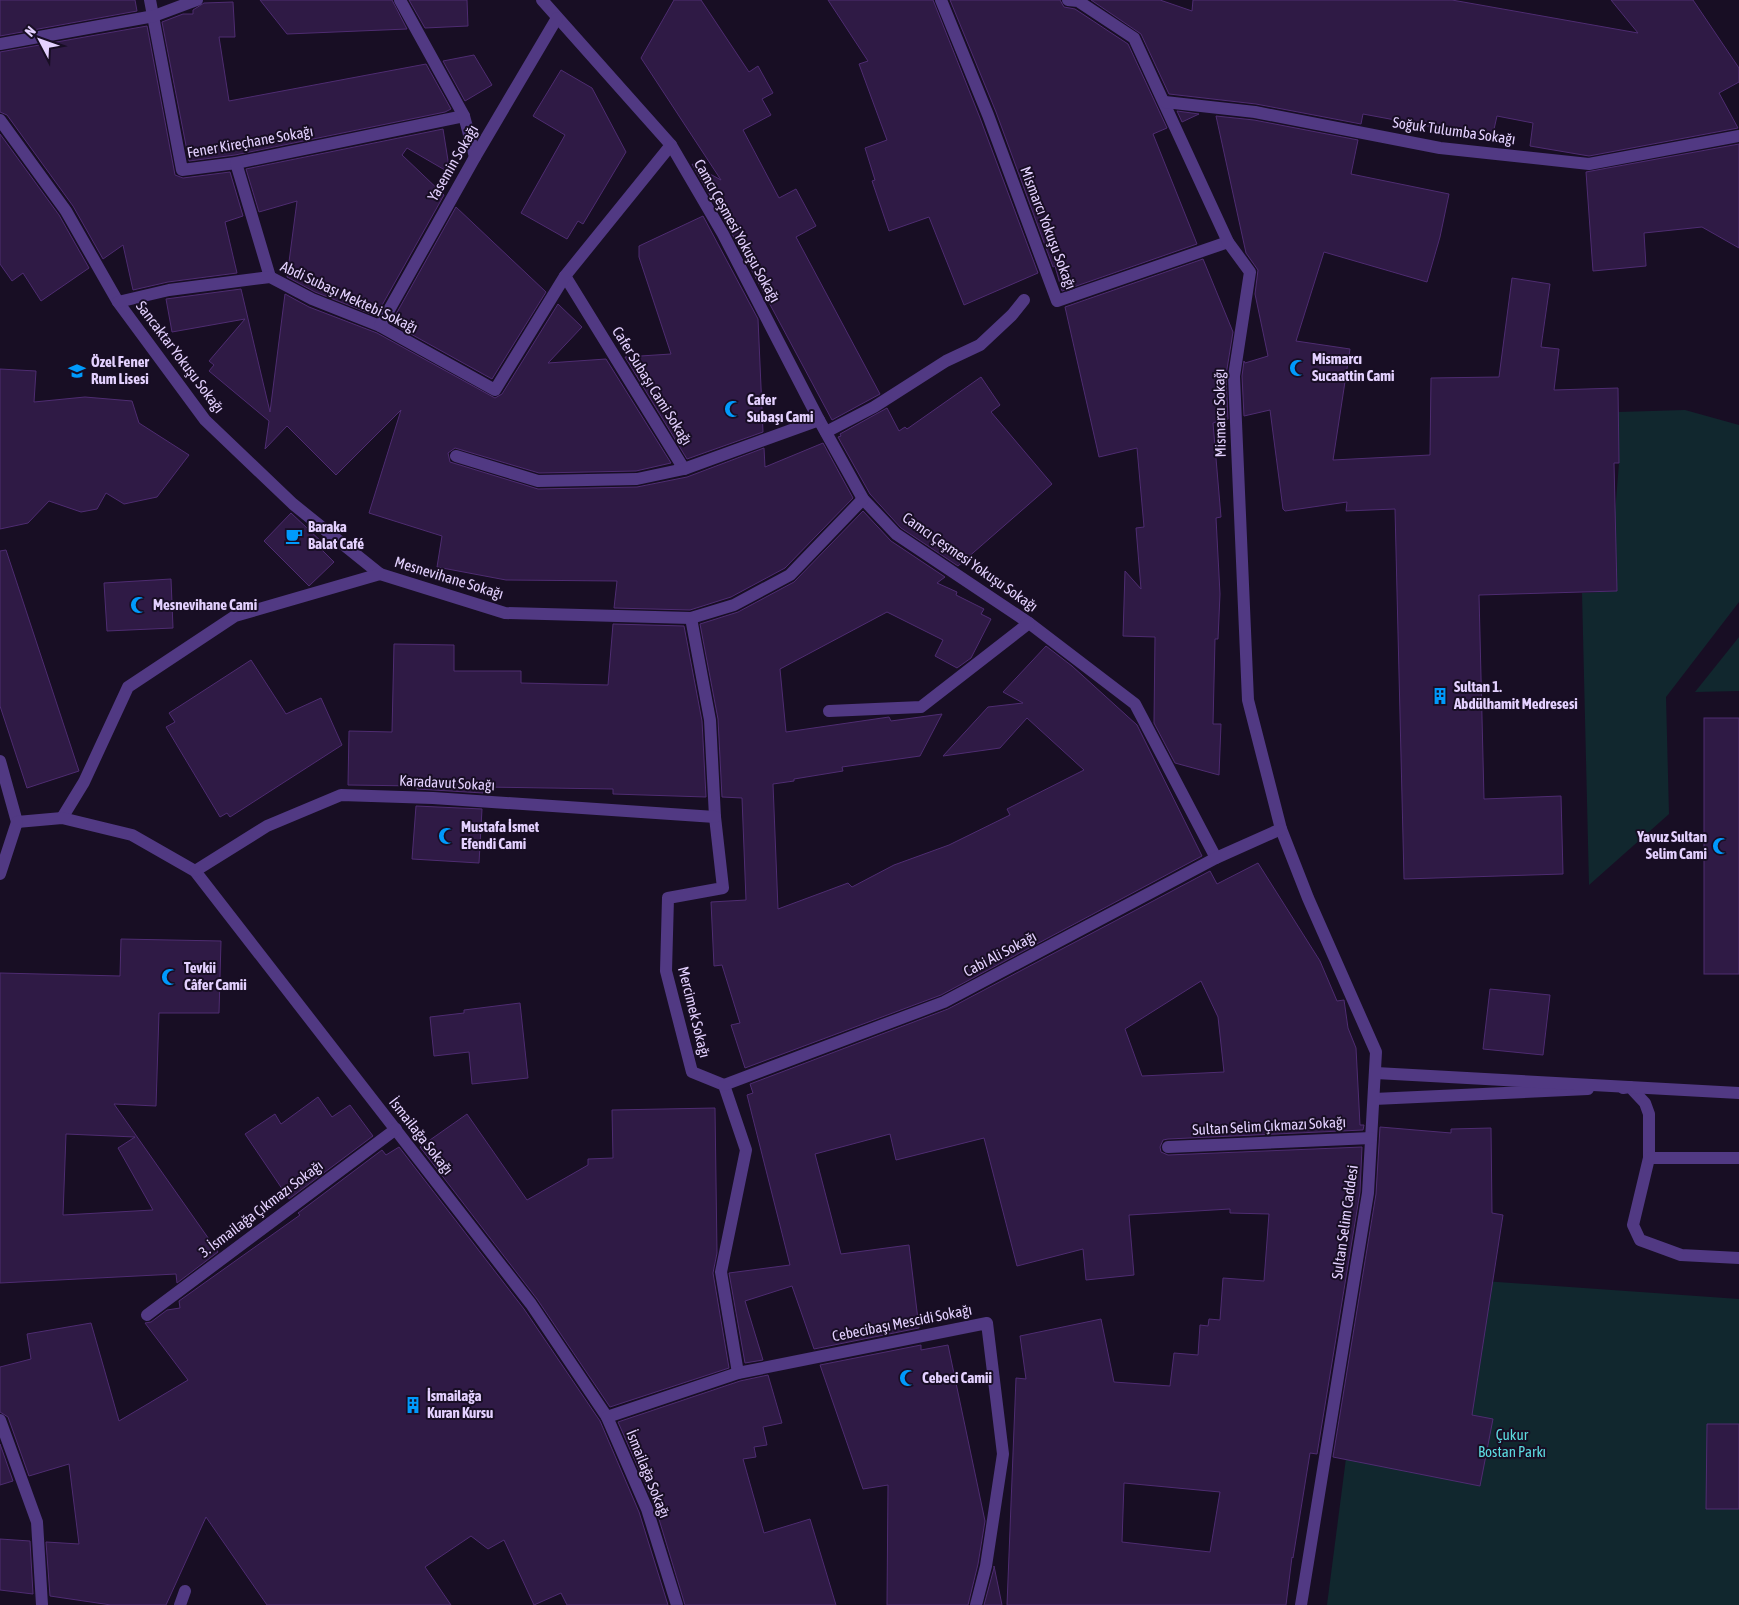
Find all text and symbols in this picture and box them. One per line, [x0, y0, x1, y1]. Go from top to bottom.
north arrow [15, 15, 65, 65]
text: N [21, 23, 39, 40]
street label: Soğuk Tulumba Sokağı [1392, 113, 1517, 148]
street label: Fener Kireçhane Sokağı [185, 122, 314, 161]
street label: Yasemin Sokağı [424, 122, 481, 204]
street label: Camcı Çeşmesi Yokuşu Sokağı [691, 156, 784, 305]
street label: Mismarcı Yokuşu Sokağı [1017, 164, 1080, 292]
street label: Abdi Subaşı Mektebi Sokağı [278, 257, 421, 336]
street label: Sancaktar Yokuşu Sokağı [133, 297, 228, 416]
street label: Cafer Subaşı Cami Sokağı [609, 323, 696, 448]
place label: Mismarcı Sucaattin Cami [1312, 350, 1394, 384]
place label: Özel Fener Rum Lisesi [91, 353, 149, 387]
mosque icon: Mismarcı Sucaattin Cami [1288, 358, 1308, 378]
school or university icon: Özel Fener Rum Lisesi [67, 361, 87, 381]
street label: Mismarcı Sokağı [1210, 368, 1229, 458]
place label: Cafer Subaşı Cami [747, 391, 813, 425]
mosque icon: Cafer Subaşı Cami [723, 399, 743, 419]
street label: Camcı Çeşmesi Yokuşu Sokağı [899, 508, 1041, 615]
place label: Baraka Balat Café [308, 518, 364, 552]
cafe icon: Baraka Balat Café [284, 526, 304, 546]
street label: Mesnevihane Sokağı [393, 553, 506, 602]
mosque icon: Mesnevihane Cami [129, 595, 149, 615]
place label: Mesnevihane Cami [153, 596, 257, 613]
place label: Sultan 1. Abdülhamit Medresesi [1453, 678, 1578, 712]
building icon: Sultan 1. Abdülhamit Medresesi [1430, 686, 1450, 706]
street label: Karadavut Sokağı [399, 772, 495, 793]
place label: Mustafa İsmet Efendi Cami [461, 818, 540, 852]
mosque icon: Mustafa İsmet Efendi Cami [437, 826, 457, 846]
place label: Yavuz Sultan Selim Cami [1636, 828, 1707, 862]
mosque icon: Yavuz Sultan Selim Cami [1711, 836, 1731, 856]
street label: Cabi Ali Sokağı [960, 927, 1039, 980]
place label: Tevkii Câfer Camii [184, 959, 247, 993]
street label: Mercimek Sokağı [675, 965, 714, 1059]
mosque icon: Tevkii Câfer Camii [160, 967, 180, 987]
street label: İsmailağa Sokağı [386, 1094, 457, 1178]
street label: Sultan Selim Çıkmazı Sokağı [1192, 1113, 1346, 1138]
street label: 3. İsmailağa Çıkmazı Sokağı [195, 1157, 326, 1261]
street label: Sultan Selim Caddesi [1328, 1164, 1361, 1280]
street label: Cebecibaşı Mescidi Sokağı [831, 1301, 973, 1344]
mosque icon: Cebeci Camii [898, 1368, 918, 1388]
place label: Cebeci Camii [922, 1369, 992, 1386]
place label: İsmailağa Kuran Kursu [427, 1387, 493, 1421]
building icon: İsmailağa Kuran Kursu [403, 1395, 423, 1415]
park label: Çukur Bostan Parkı [1478, 1426, 1546, 1460]
street label: İsmailağa Sokağı [623, 1427, 674, 1520]

